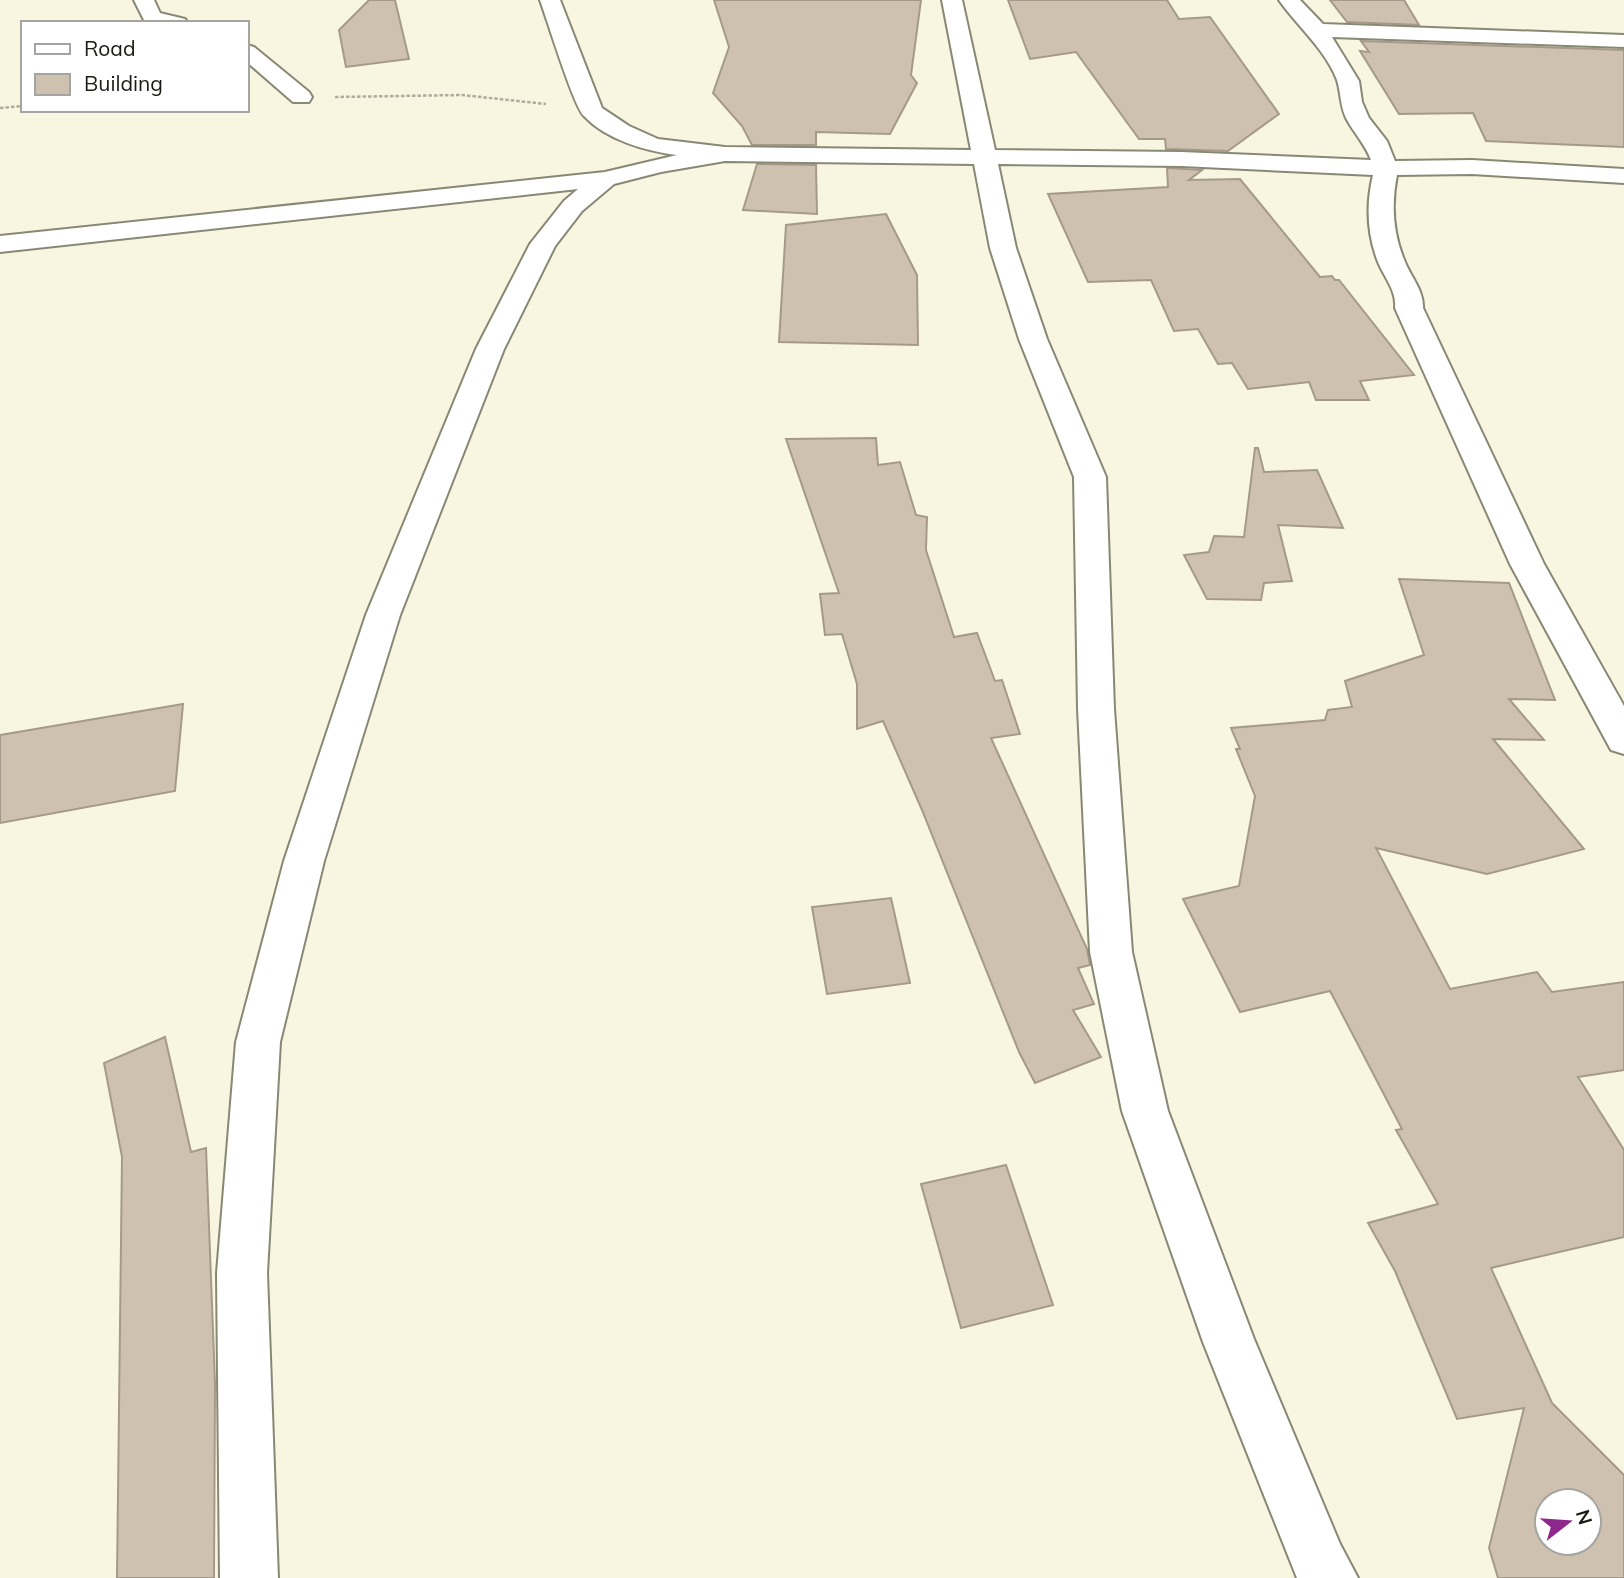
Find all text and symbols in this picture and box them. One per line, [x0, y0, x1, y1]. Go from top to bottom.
legend [21, 21, 248, 112]
text: Road [84, 35, 135, 61]
text: Building [84, 70, 163, 96]
north arrow [1533, 1487, 1603, 1557]
text: N [1571, 1507, 1598, 1527]

